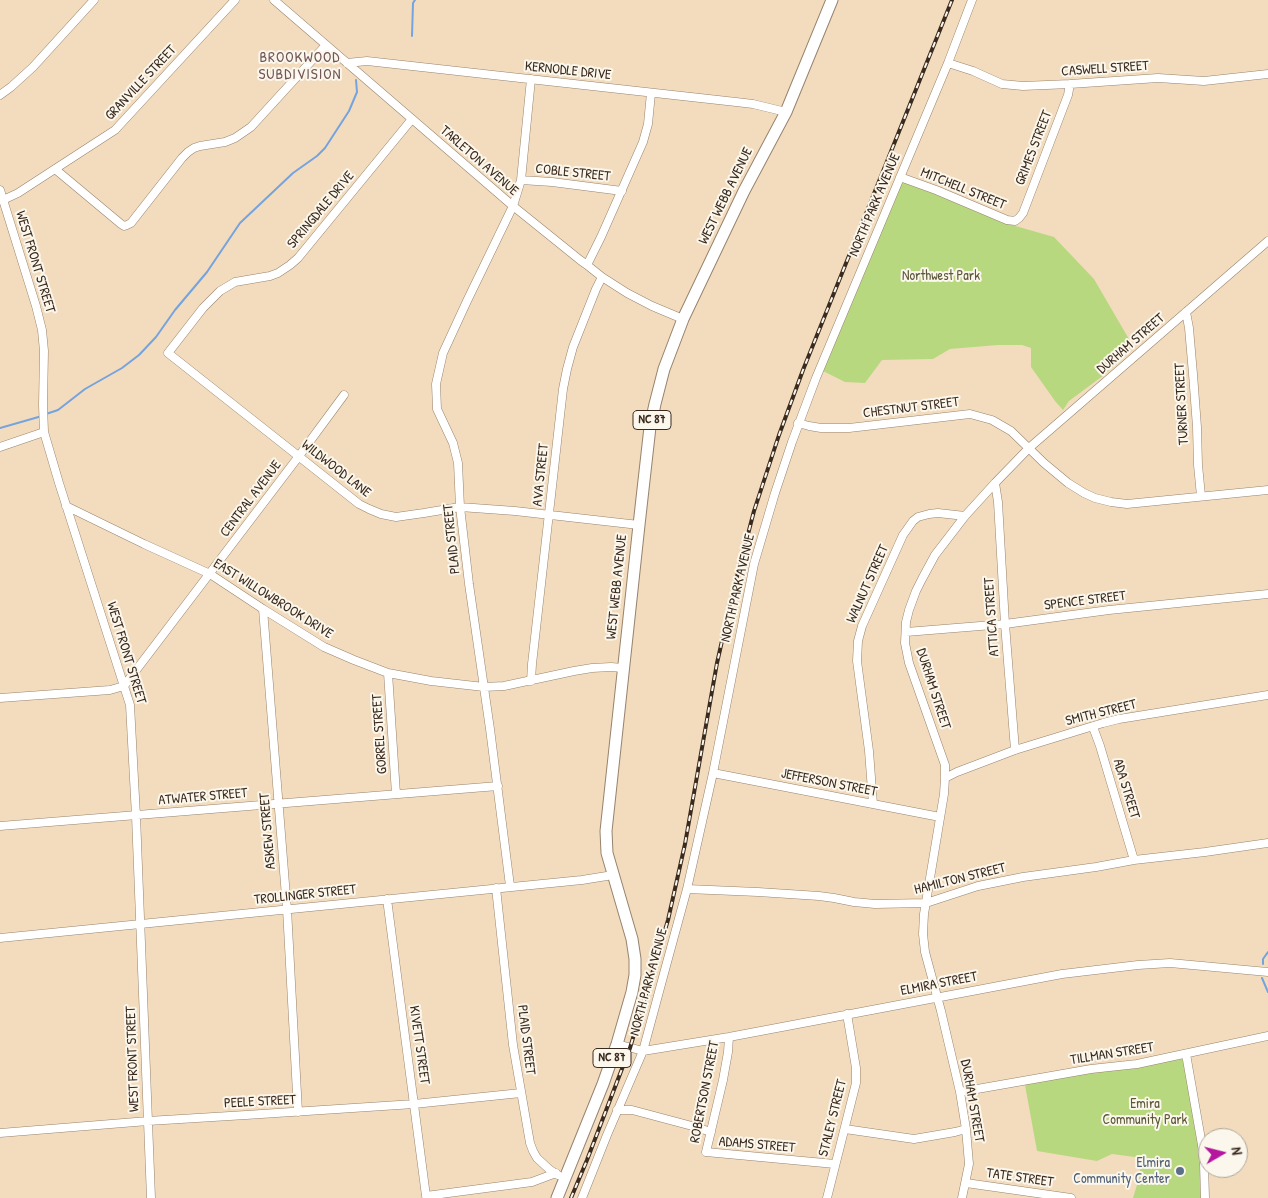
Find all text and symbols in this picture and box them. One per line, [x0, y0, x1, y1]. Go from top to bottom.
street label: GRANVILLE STREET [102, 42, 180, 124]
district label: BROOKWOOD SUBDIVISION [257, 49, 343, 84]
street label: KERNODLE DRIVE [524, 58, 612, 84]
street label: CASWELL STREET [1061, 58, 1149, 80]
street label: GRIMES STREET [1012, 108, 1056, 188]
street label: TARLETON AVENUE [436, 122, 522, 200]
street label: WEST WEBB AVENUE [695, 145, 757, 247]
street label: NORTH PARK AVENUE [846, 151, 904, 259]
street label: COBLE STREET [535, 161, 611, 185]
street label: MITCHELL STREET [918, 164, 1008, 214]
street label: SPRINGDALE DRIVE [284, 168, 358, 252]
street label: WEST FRONT STREET [11, 209, 59, 315]
park label: Northwest Park [902, 268, 980, 284]
street label: DURHAM STREET [1094, 310, 1168, 378]
street label: TURNER STREET [1171, 363, 1193, 445]
street label: CHESTNUT STREET [862, 394, 960, 422]
road number: NC 87 [633, 410, 671, 430]
street label: WILDWOOD LANE [298, 437, 374, 501]
street label: AVA STREET [529, 443, 553, 507]
street label: CENTRAL AVENUE [217, 457, 285, 541]
street label: PLAID STREET [440, 503, 464, 575]
street label: NORTH PARK AVENUE [717, 532, 759, 644]
street label: WEST WEBB AVENUE [603, 534, 631, 640]
street label: WALNUT STREET [843, 542, 893, 626]
street label: EAST WILLOWBROOK DRIVE [210, 555, 336, 643]
street label: ATTICA STREET [981, 577, 1003, 657]
street label: SPENCE STREET [1043, 588, 1127, 614]
street label: WEST FRONT STREET [102, 600, 150, 706]
street label: DURHAM STREET [912, 647, 954, 731]
street label: GORREL STREET [369, 693, 391, 775]
street label: SMITH STREET [1064, 696, 1138, 730]
street label: ADA STREET [1109, 757, 1143, 821]
street label: JEFFERSON STREET [780, 765, 878, 801]
street label: ATWATER STREET [158, 785, 248, 809]
street label: ASKEW STREET [256, 792, 280, 870]
street label: HAMILTON STREET [913, 860, 1007, 898]
street label: TROLLINGER STREET [253, 881, 357, 909]
street label: NORTH PARK AVENUE [627, 926, 671, 1038]
street label: ELMIRA STREET [899, 968, 979, 1000]
street label: PLAID STREET [513, 1004, 539, 1076]
street label: KIVETT STREET [405, 1005, 433, 1085]
street label: WEST FRONT STREET [123, 1006, 143, 1112]
street label: TILLMAN STREET [1069, 1039, 1155, 1069]
street label: ROBERTSON STREET [687, 1040, 723, 1144]
road number: NC 87 [593, 1048, 631, 1068]
street label: DURHAM STREET [956, 1058, 988, 1144]
street label: STALEY STREET [815, 1078, 851, 1158]
street label: PEELE STREET [224, 1092, 296, 1112]
park label: Emira Community Park [1103, 1096, 1187, 1128]
north arrow [1198, 1128, 1248, 1178]
street label: ADAMS STREET [718, 1133, 796, 1157]
text: N [1227, 1146, 1247, 1156]
place label: Elmira Community Center [1073, 1155, 1170, 1188]
street label: TATE STREET [985, 1165, 1055, 1191]
marker: Elmira Community Center [1174, 1165, 1186, 1177]

